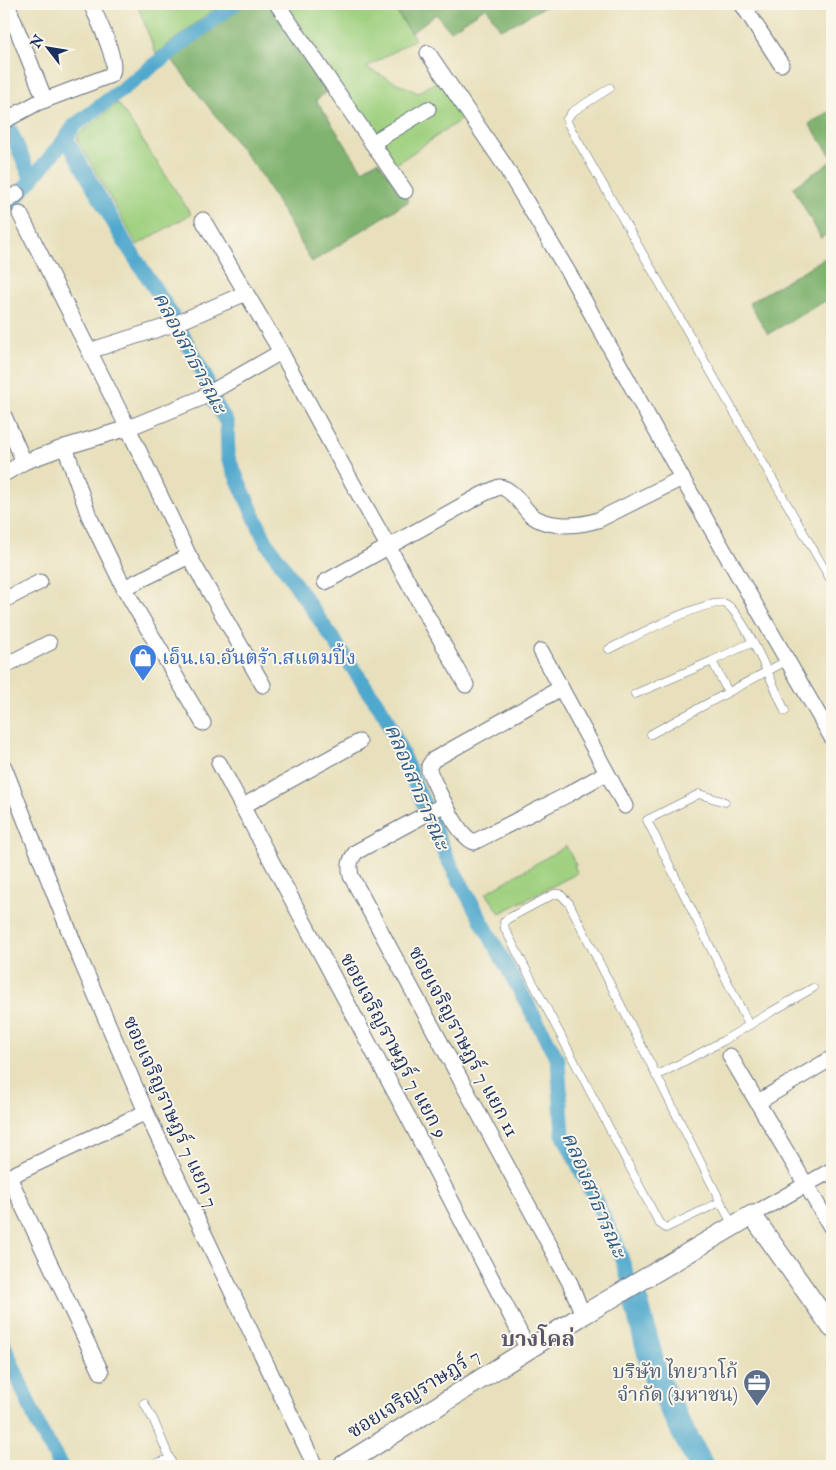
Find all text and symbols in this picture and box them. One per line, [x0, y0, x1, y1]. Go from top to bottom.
north arrow [22, 22, 72, 72]
text: N [26, 32, 49, 53]
water label: คลองสาธารณะ [146, 287, 233, 420]
place label: เอ็น.เจ.อันตร้า.สแตมปิ้ง [162, 642, 356, 671]
shop icon: เอ็น.เจ.อันตร้า.สแตมปิ้ง [128, 643, 158, 682]
water label: คลองสาธารณะ [377, 720, 455, 856]
street label: ซอยเจริญราษฎร์ 7 แยก 11 [402, 942, 524, 1142]
street label: ซอยเจริญราษฎร์ 7 แยก 9 [334, 949, 452, 1143]
street label: ซอยเจริญราษฎร์ 7 แยก 7 [117, 1012, 223, 1212]
water label: คลองสาธารณะ [554, 1128, 632, 1264]
district label: บางโคล่ [501, 1324, 575, 1354]
street label: ซอยเจริญราษฎร์ 7 [343, 1343, 485, 1445]
place label: บริษัท ไทยวาโก้ จำกัด (มหาชน) [613, 1357, 738, 1408]
office icon: บริษัท ไทยวาโก้ จำกัด (มหาชน) [742, 1368, 772, 1407]

